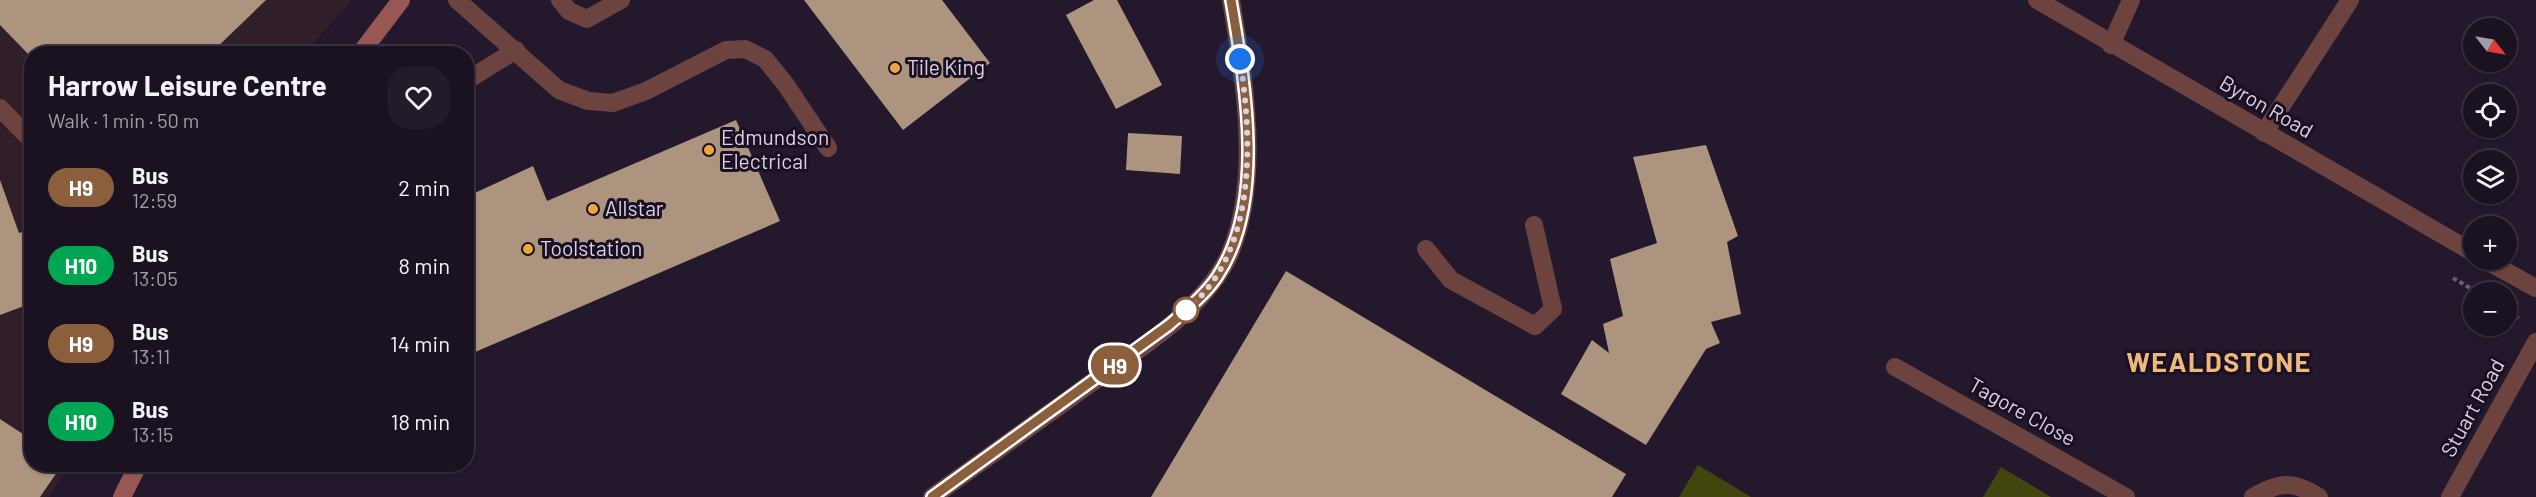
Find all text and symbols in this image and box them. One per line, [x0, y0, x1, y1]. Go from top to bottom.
north arrow [2463, 18, 2517, 72]
map controls [2463, 18, 2517, 336]
your location [1225, 44, 1255, 74]
place label: Tile King [907, 54, 985, 79]
marker: Tile King [888, 61, 902, 75]
button: heart [387, 66, 450, 129]
text: Harrow Leisure Centre [48, 68, 327, 102]
street label: Byron Road [2216, 69, 2318, 142]
button: locate [2463, 84, 2517, 138]
text: Walk · 1 min · 50 m [48, 108, 199, 132]
place label: Edmundson Electrical [721, 124, 829, 173]
marker: Edmundson Electrical [702, 143, 716, 157]
button: layers [2463, 150, 2517, 204]
text: Bus [132, 162, 169, 188]
text: 2 min [398, 174, 450, 200]
text: H9 [69, 175, 93, 200]
text: 12:59 [132, 188, 177, 212]
place label: Allstar [605, 195, 664, 220]
marker: Allstar [586, 202, 600, 216]
button: + [2463, 216, 2517, 270]
place label: Toolstation [540, 235, 642, 260]
text: Bus [132, 240, 169, 266]
marker: Toolstation [521, 242, 535, 256]
text: 8 min [398, 252, 450, 278]
text: H10 [65, 253, 97, 278]
text: 13:05 [132, 266, 178, 290]
button: − [2463, 282, 2517, 336]
unlabelled marker [1173, 297, 1199, 323]
text: Bus [132, 318, 169, 344]
text: 14 min [390, 330, 450, 356]
text: H9 [69, 331, 93, 356]
text: 13:11 [132, 344, 170, 368]
district label: WEALDSTONE [2126, 345, 2312, 377]
line badge: H9 [1088, 346, 1142, 385]
text: H9 [1103, 353, 1127, 378]
street label: Stuart Road [2435, 354, 2509, 461]
street label: Tagore Close [1965, 371, 2081, 450]
text: Bus [132, 396, 169, 422]
text: 18 min [391, 408, 450, 434]
text: H10 [65, 409, 97, 434]
text: 13:15 [132, 422, 173, 446]

